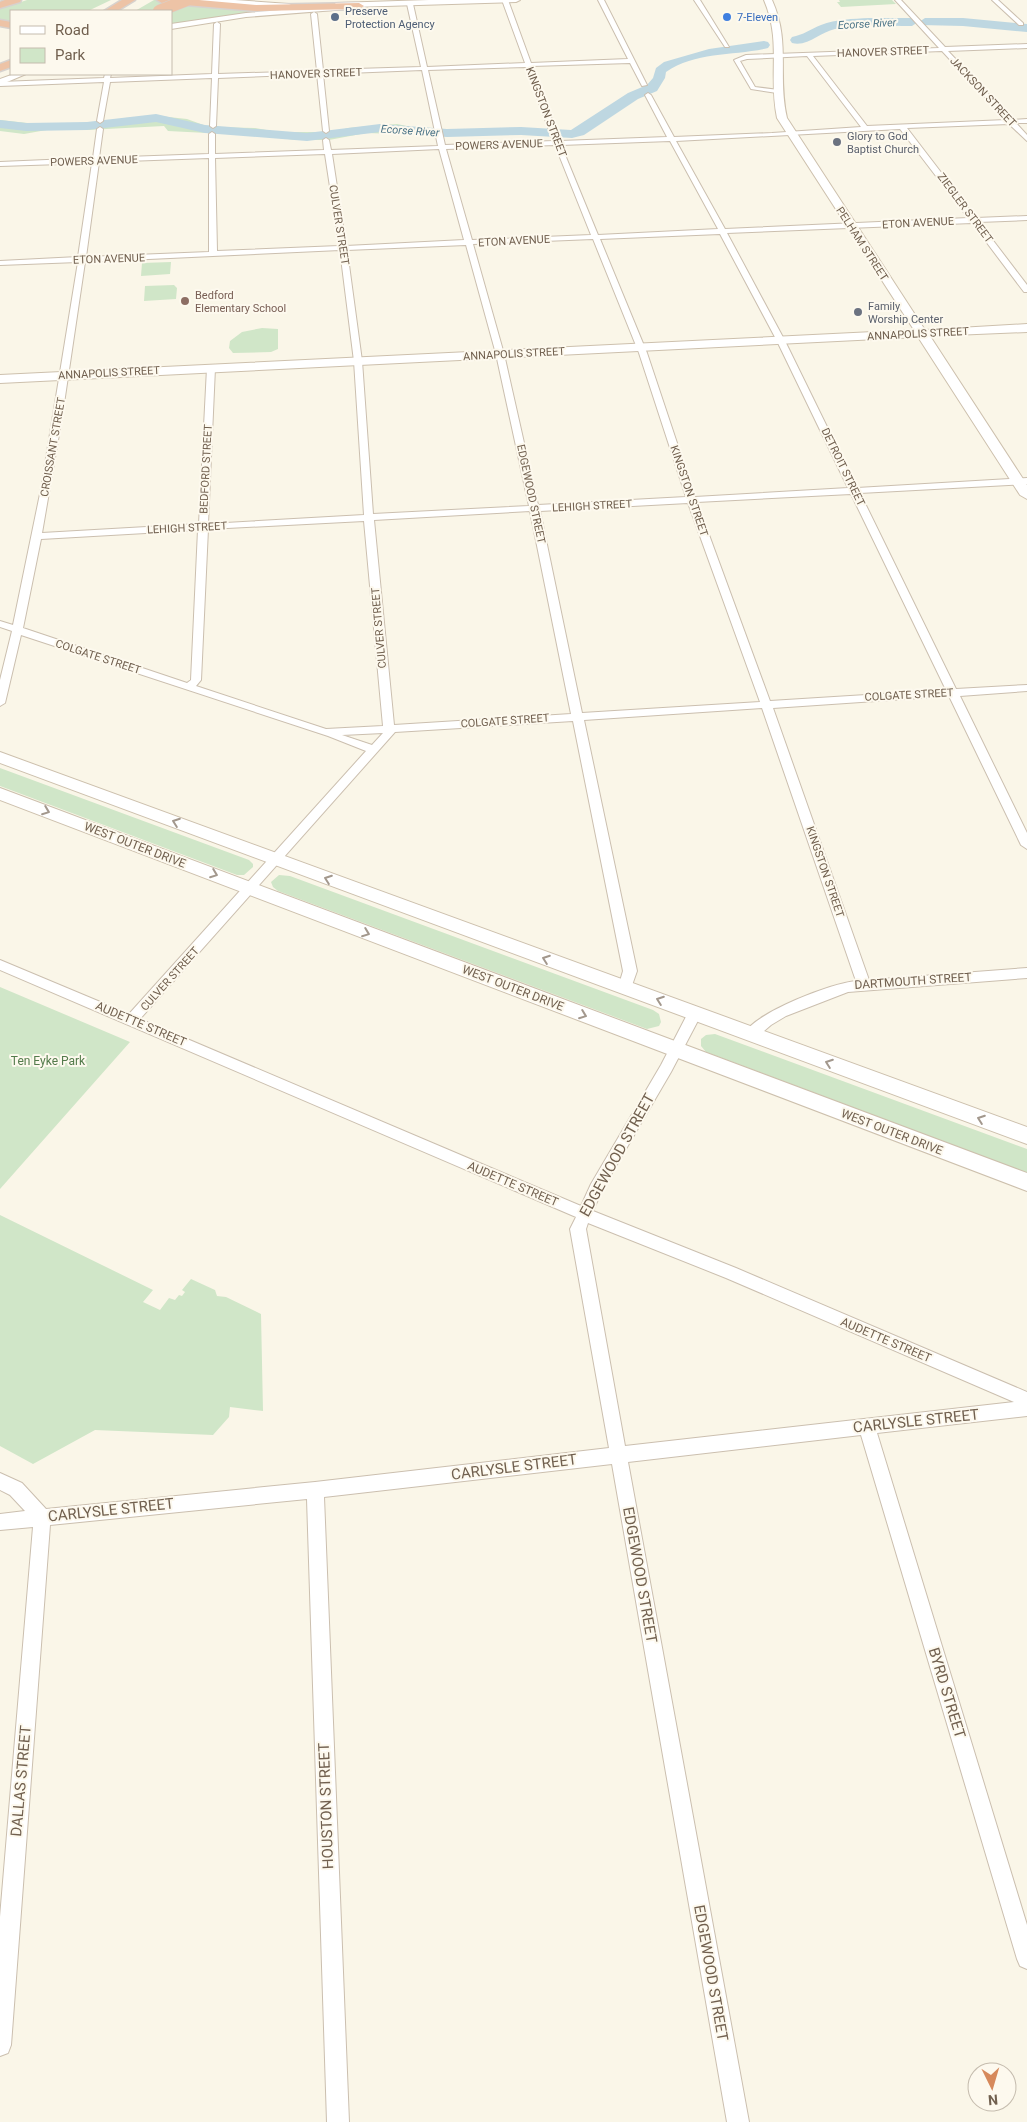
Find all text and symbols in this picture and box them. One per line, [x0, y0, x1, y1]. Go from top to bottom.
place label: Preserve Protection Agency [345, 5, 435, 31]
legend [10, 10, 172, 75]
marker: Preserve Protection Agency [329, 11, 341, 23]
marker: 7-Eleven [721, 11, 733, 23]
place label: 7-Eleven [737, 11, 778, 24]
water label: Ecorse River [837, 16, 897, 32]
text: Road [55, 21, 89, 39]
street label: HANOVER STREET [837, 44, 930, 60]
text: Park [55, 46, 86, 64]
street label: JACKSON STREET [947, 54, 1019, 130]
street label: KINGSTON STREET [523, 65, 569, 159]
street label: HANOVER STREET [270, 66, 363, 82]
water label: Ecorse River [380, 122, 440, 140]
place label: Glory to God Baptist Church [847, 130, 919, 156]
marker: Glory to God Baptist Church [831, 136, 843, 148]
street label: POWERS AVENUE [455, 137, 543, 153]
street label: POWERS AVENUE [50, 153, 138, 169]
street label: ZIEGLER STREET [935, 171, 996, 246]
street label: CULVER STREET [326, 184, 352, 266]
street label: PELHAM STREET [833, 205, 891, 284]
street label: ETON AVENUE [882, 215, 954, 231]
street label: ETON AVENUE [478, 233, 550, 249]
street label: ETON AVENUE [73, 251, 145, 267]
place label: Bedford Elementary School [195, 289, 286, 315]
marker: Bedford Elementary School [179, 295, 191, 307]
place label: Family Worship Center [868, 300, 943, 326]
marker: Family Worship Center [852, 306, 864, 318]
street label: ANNAPOLIS STREET [867, 325, 970, 343]
street label: ANNAPOLIS STREET [463, 345, 566, 363]
street label: ANNAPOLIS STREET [58, 364, 161, 382]
street label: CROISSANT STREET [38, 396, 68, 498]
street label: BEDFORD STREET [197, 423, 215, 514]
street label: DETROIT STREET [818, 426, 868, 509]
street label: EDGEWOOD STREET [514, 443, 548, 545]
street label: KINGSTON STREET [667, 444, 711, 539]
street label: LEHIGH STREET [552, 497, 633, 515]
street label: LEHIGH STREET [147, 519, 228, 537]
street label: CULVER STREET [369, 587, 389, 669]
street label: COLGATE STREET [54, 637, 143, 677]
street label: COLGATE STREET [864, 686, 954, 704]
street label: COLGATE STREET [460, 711, 550, 731]
one-way arrow [41, 805, 49, 815]
one-way arrow [172, 818, 181, 828]
street label: WEST OUTER DRIVE [82, 819, 188, 871]
street label: KINGSTON STREET [803, 825, 847, 920]
one-way arrow [209, 868, 218, 879]
one-way arrow [324, 875, 333, 885]
one-way arrow [361, 926, 370, 937]
street label: CULVER STREET [138, 944, 202, 1013]
one-way arrow [542, 955, 551, 965]
street label: WEST OUTER DRIVE [460, 962, 566, 1014]
street label: DARTMOUTH STREET [854, 970, 972, 992]
one-way arrow [656, 996, 665, 1006]
street label: AUDETTE STREET [94, 999, 188, 1049]
one-way arrow [578, 1009, 587, 1019]
park label: Ten Eyke Park [11, 1054, 86, 1068]
one-way arrow [825, 1059, 834, 1069]
street label: EDGEWOOD STREET [576, 1090, 658, 1220]
street label: WEST OUTER DRIVE [839, 1106, 945, 1158]
one-way arrow [977, 1115, 986, 1125]
street label: AUDETTE STREET [466, 1159, 560, 1209]
street label: AUDETTE STREET [839, 1315, 933, 1365]
street label: CARLYSLE STREET [852, 1405, 980, 1437]
street label: CARLYSLE STREET [450, 1450, 578, 1484]
street label: CARLYSLE STREET [47, 1494, 175, 1526]
street label: EDGEWOOD STREET [619, 1506, 661, 1644]
street label: BYRD STREET [925, 1645, 969, 1741]
street label: DALLAS STREET [7, 1725, 35, 1837]
street label: HOUSTON STREET [315, 1742, 337, 1869]
street label: EDGEWOOD STREET [690, 1904, 732, 2042]
north arrow [967, 2062, 1017, 2112]
text: N [988, 2092, 999, 2108]

